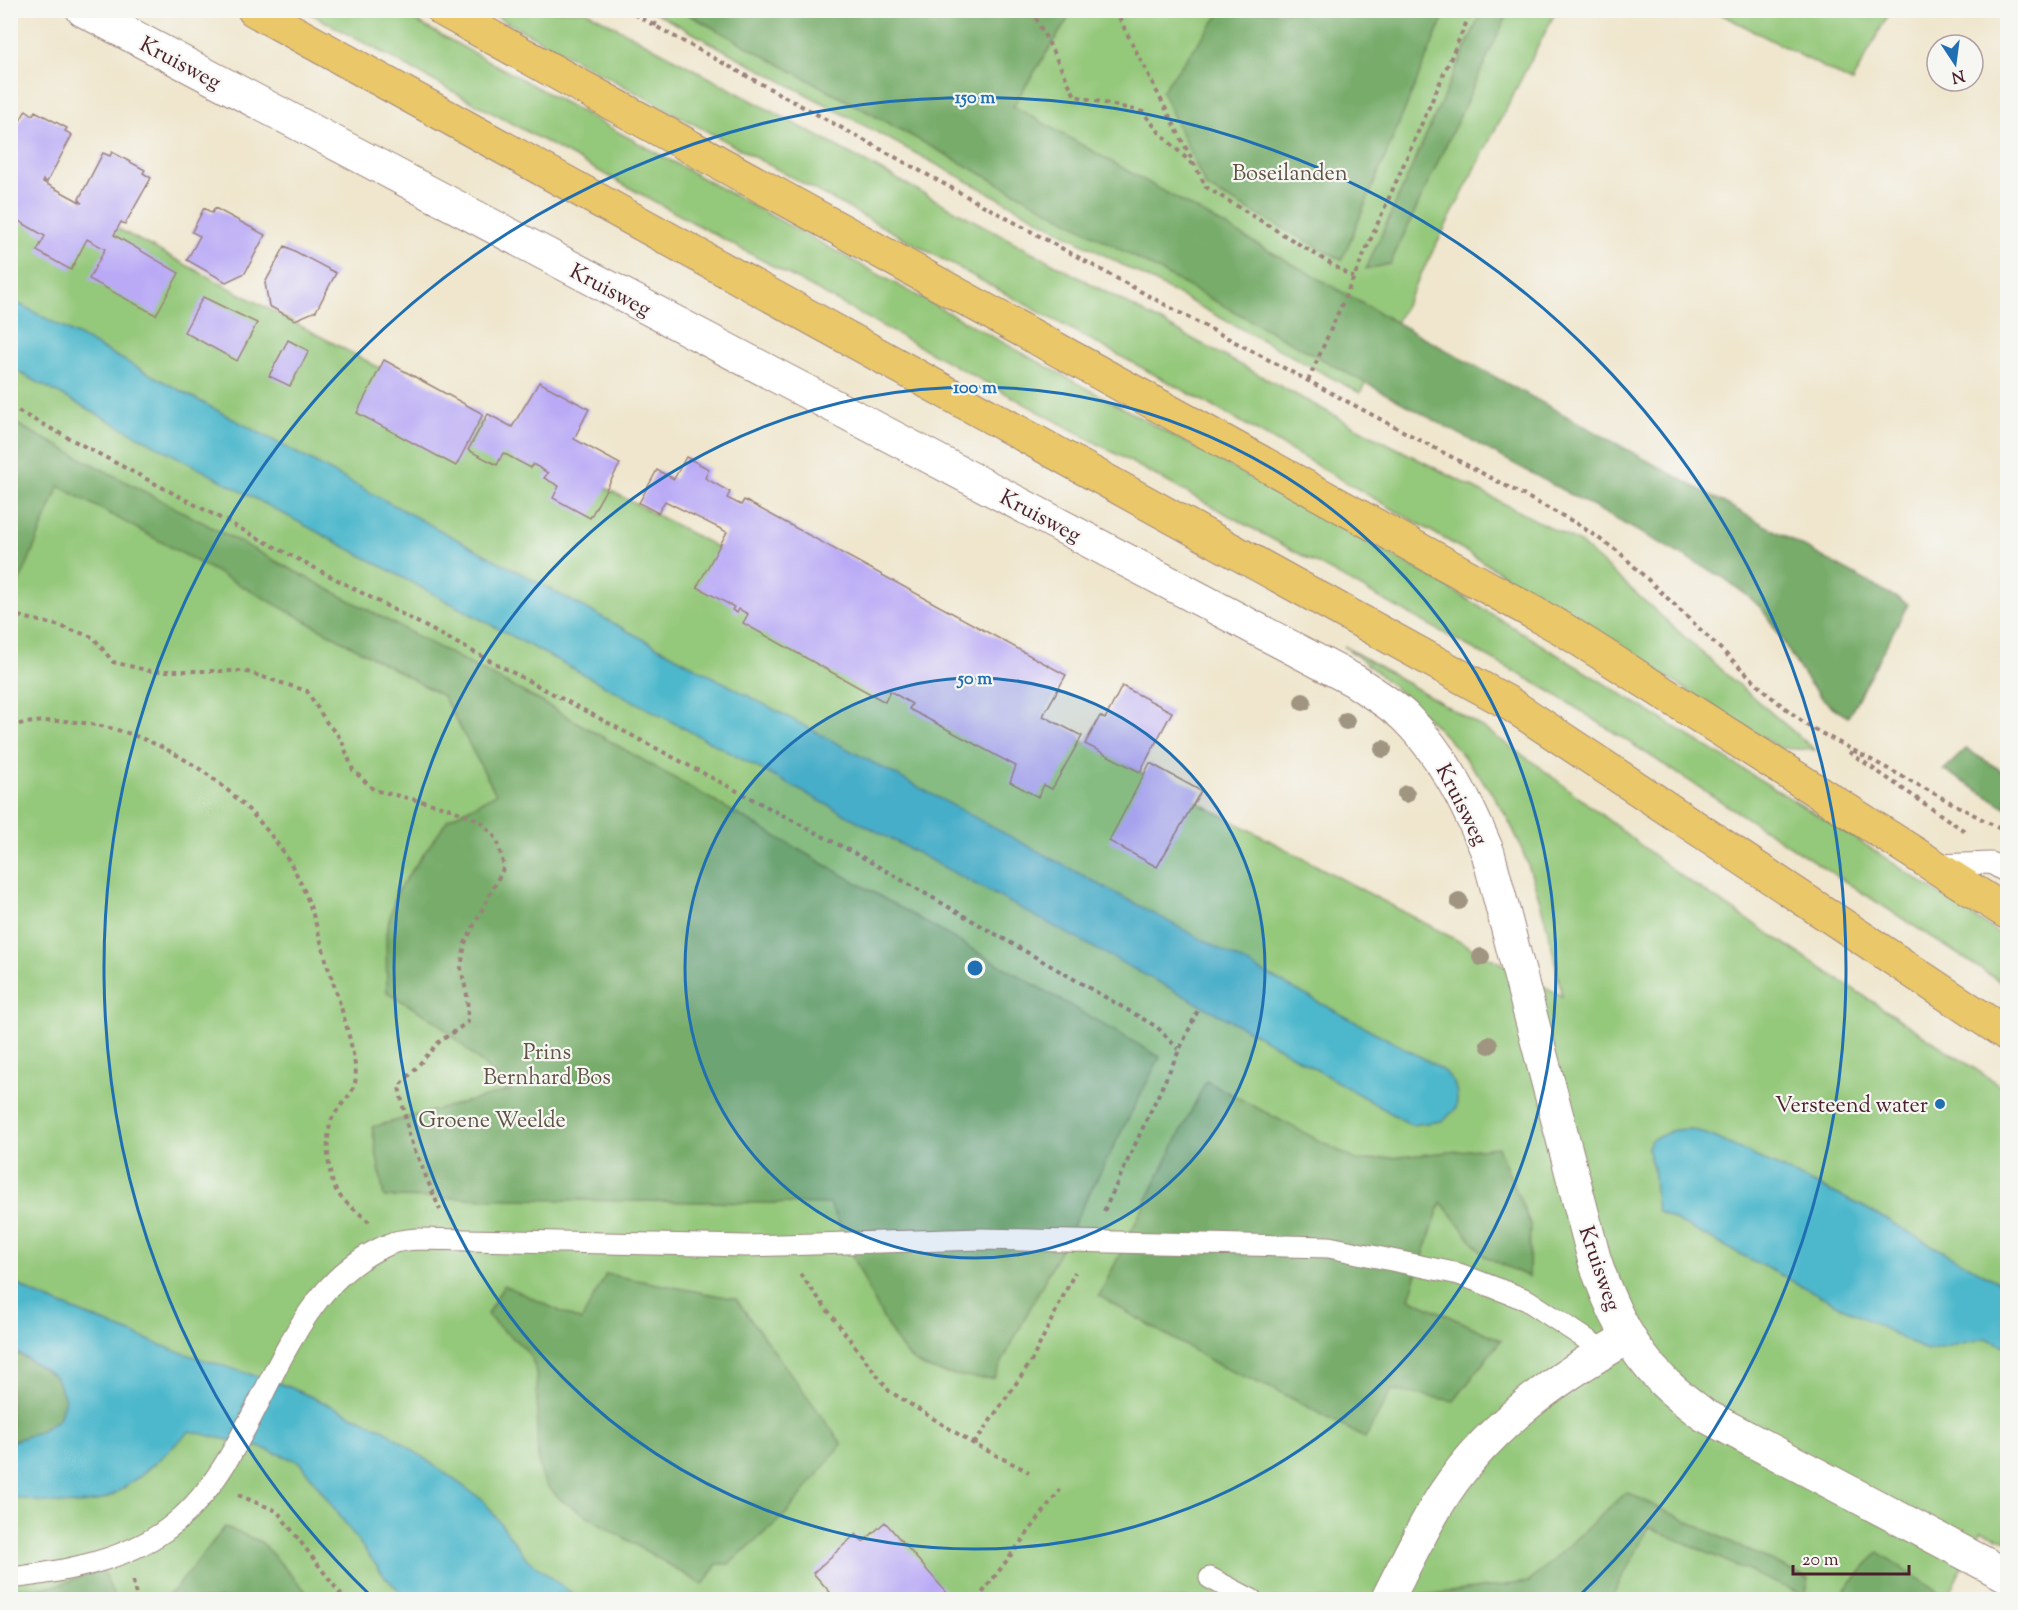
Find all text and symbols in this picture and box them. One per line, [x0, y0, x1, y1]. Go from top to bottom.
street label: Kruisweg [133, 30, 226, 100]
north arrow [1925, 33, 1985, 93]
text: N [1949, 63, 1967, 88]
text: 150 m [955, 86, 995, 112]
park label: Boseilanden [1232, 159, 1348, 191]
street label: Kruisweg [563, 257, 656, 327]
text: 100 m [953, 376, 997, 402]
street label: Kruisweg [993, 483, 1086, 553]
text: 50 m [956, 667, 992, 693]
street label: Kruisweg [1426, 759, 1495, 852]
centre of rings [965, 958, 985, 978]
park label: Prins Bernhard Bos [483, 1038, 611, 1095]
place label: Versteend water [1775, 1091, 1928, 1123]
marker: Versteend water [1933, 1097, 1947, 1111]
park label: Groene Weelde [418, 1106, 566, 1138]
street label: Kruisweg [1569, 1222, 1628, 1316]
scale bar [1793, 1538, 1908, 1576]
text: 20 m [1802, 1548, 1839, 1574]

